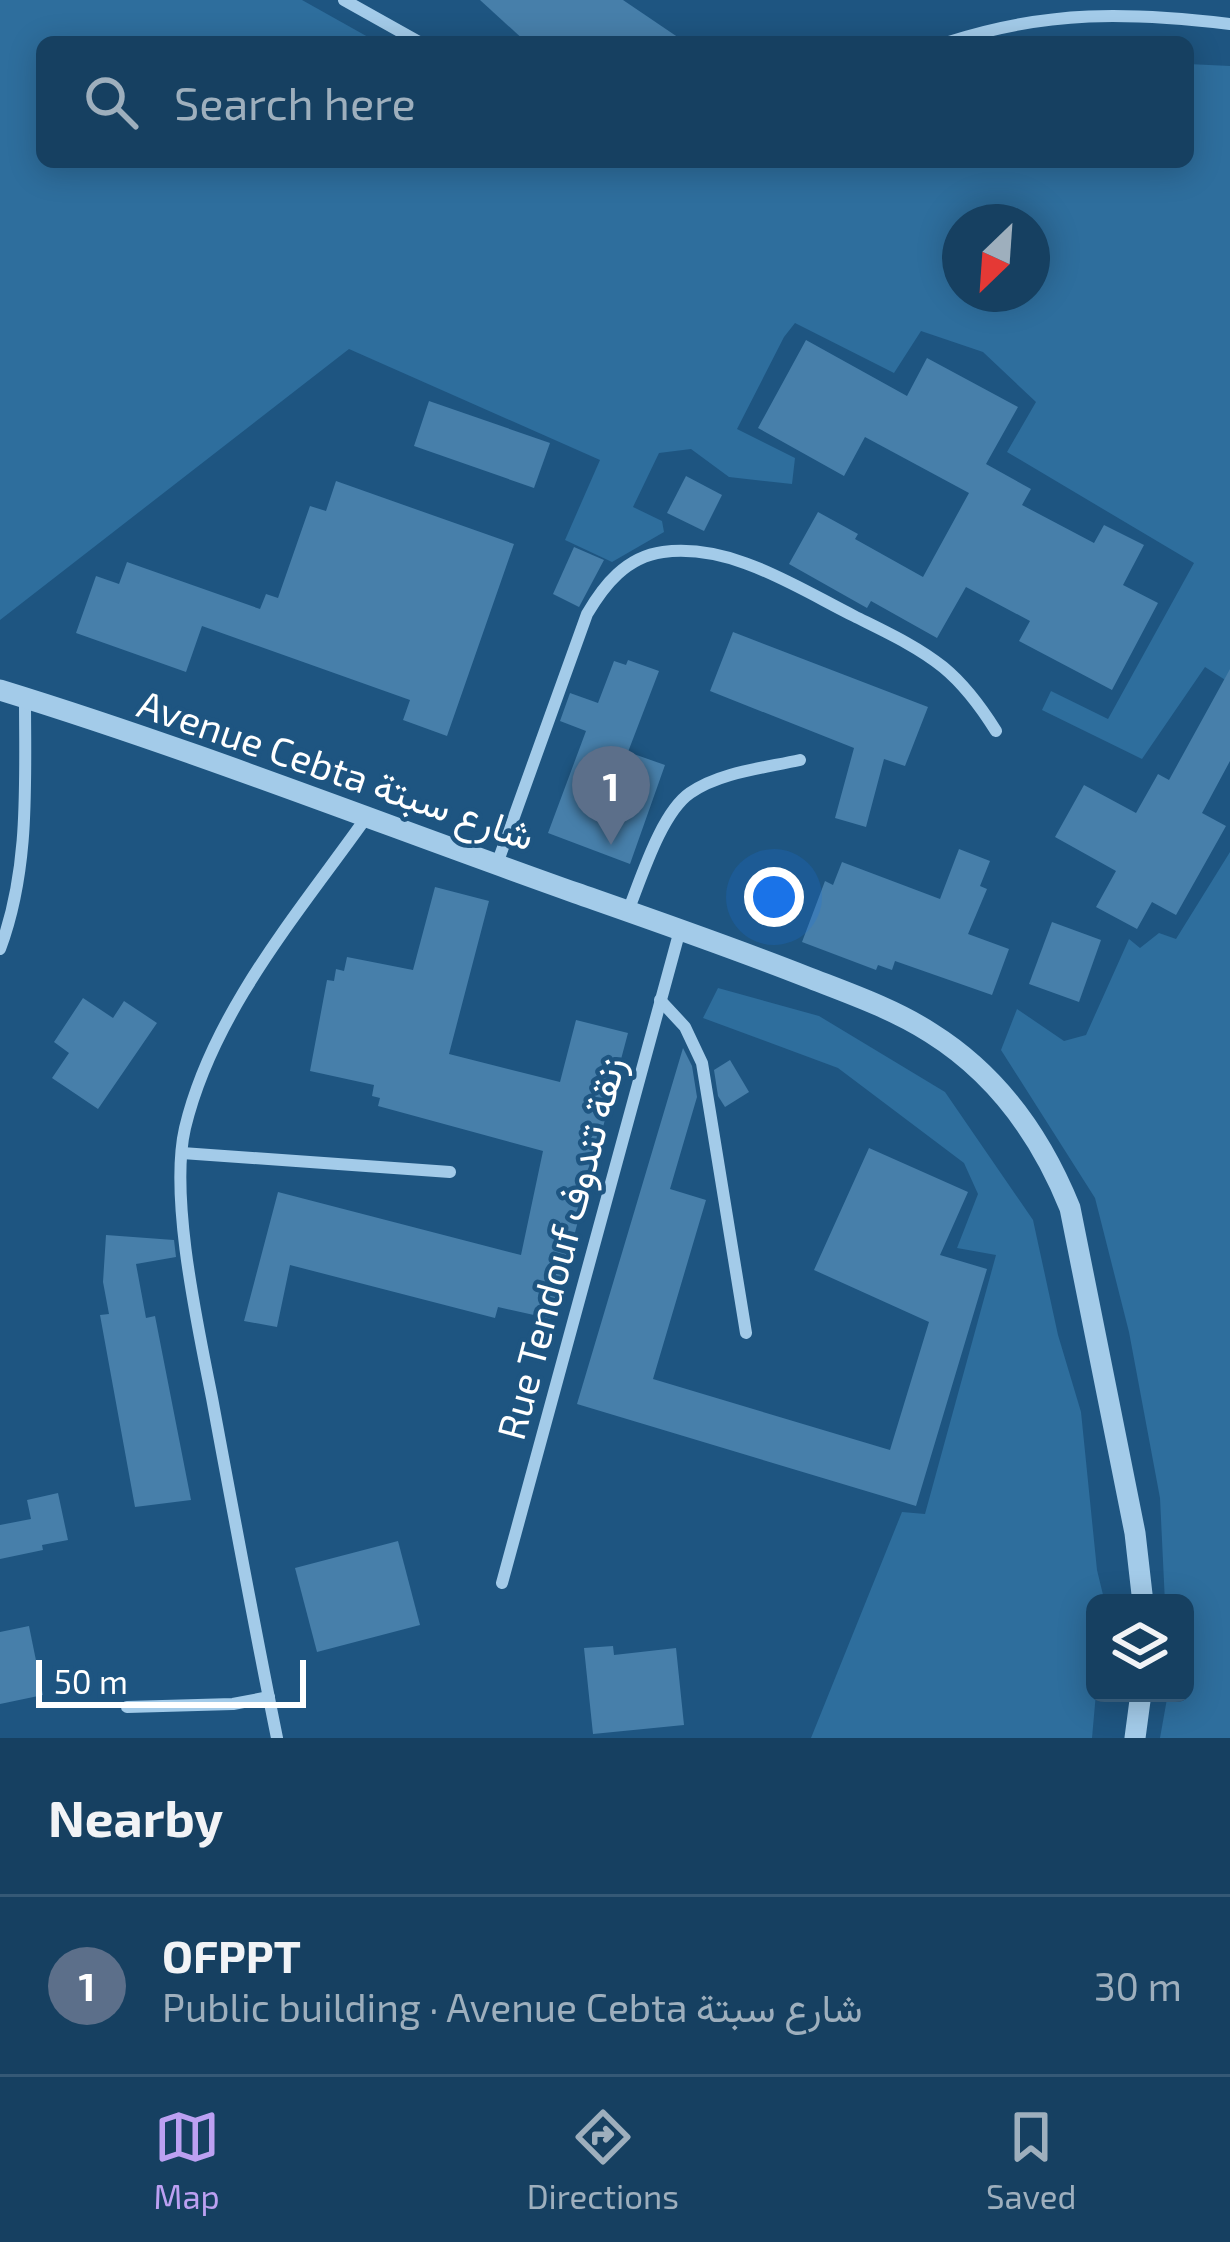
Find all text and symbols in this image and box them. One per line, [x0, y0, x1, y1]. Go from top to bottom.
search box [36, 36, 1194, 168]
icon: search [78, 69, 144, 135]
text: Search here [174, 75, 416, 129]
north arrow [942, 204, 1050, 312]
street label: Avenue Cebta شارع سبتة [130, 679, 541, 863]
pin: 1 [572, 746, 650, 845]
your location [744, 867, 804, 927]
street label: Rue Tendouf زنقة تندوف [486, 1051, 636, 1445]
map controls [1086, 1594, 1194, 1702]
button: layers [1086, 1594, 1194, 1702]
scale bar [36, 1654, 306, 1707]
text: 50 m [54, 1661, 128, 1701]
text: Nearby [48, 1786, 223, 1847]
text: OFPPT [162, 1928, 301, 1982]
text: 1 [79, 1962, 95, 2009]
text: 30 m [1094, 1962, 1182, 2009]
text: Public building · Avenue Cebta شارع سبتة [162, 1983, 863, 2030]
tab: Map [154, 2104, 220, 2216]
tab: Directions [527, 2104, 679, 2216]
tab: Saved [986, 2104, 1076, 2216]

